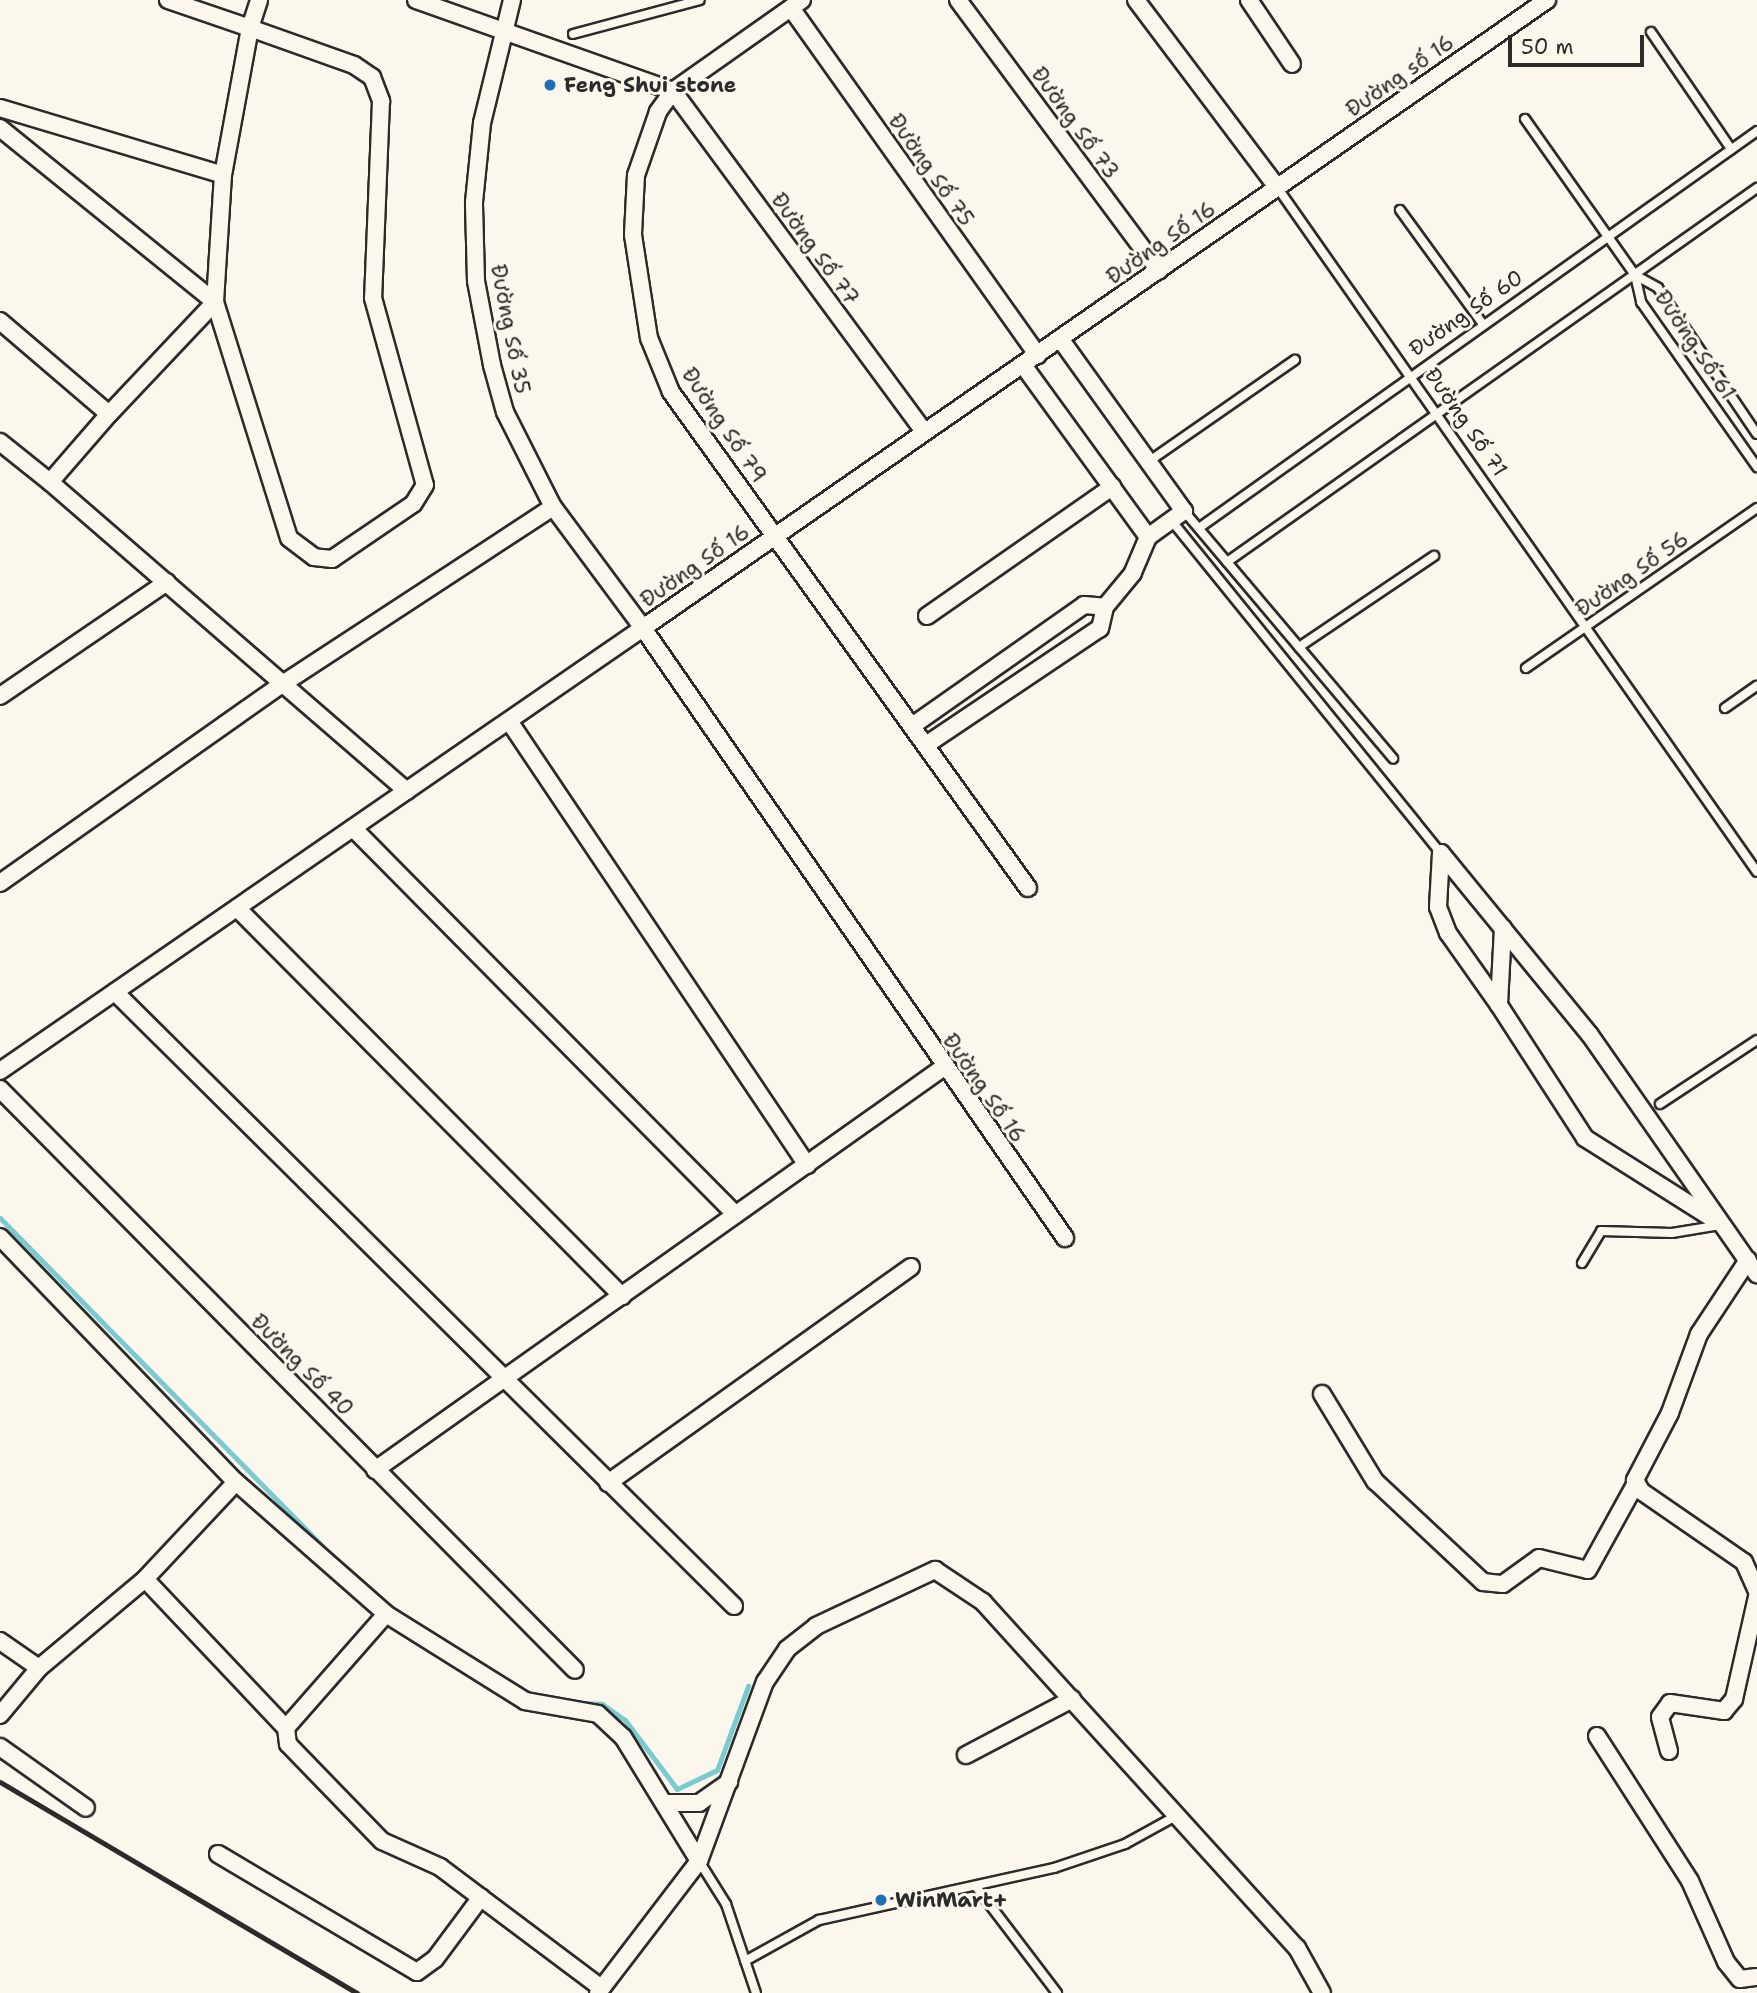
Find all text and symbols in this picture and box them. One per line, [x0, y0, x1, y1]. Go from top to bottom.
scale bar [1512, 21, 1648, 65]
street label: Đường số 16 [1341, 30, 1459, 122]
text: 50 m [1521, 33, 1574, 61]
street label: Đường Số 73 [1026, 62, 1124, 184]
place label: Feng Shui stone [564, 72, 736, 98]
marker: Feng Shui stone [542, 77, 558, 93]
street label: Đường Số 75 [883, 109, 979, 231]
street label: Đường Số 77 [766, 188, 864, 310]
street label: Đường Số 16 [1102, 196, 1220, 290]
street label: Đường Số 35 [485, 262, 535, 396]
street label: Đường Số 60 [1404, 264, 1528, 362]
street label: Đường Số 61 [1649, 286, 1741, 404]
street label: Đường Số 79 [676, 363, 772, 487]
street label: Đường Số 71 [1419, 363, 1513, 481]
street label: Đường Số 16 [636, 519, 754, 613]
street label: Đường Số 56 [1571, 526, 1693, 622]
street label: Đường Số 16 [937, 1029, 1031, 1147]
street label: Đường Số 40 [246, 1309, 358, 1421]
place label: WinMart+ [895, 1887, 1008, 1913]
marker: WinMart+ [873, 1892, 889, 1908]

